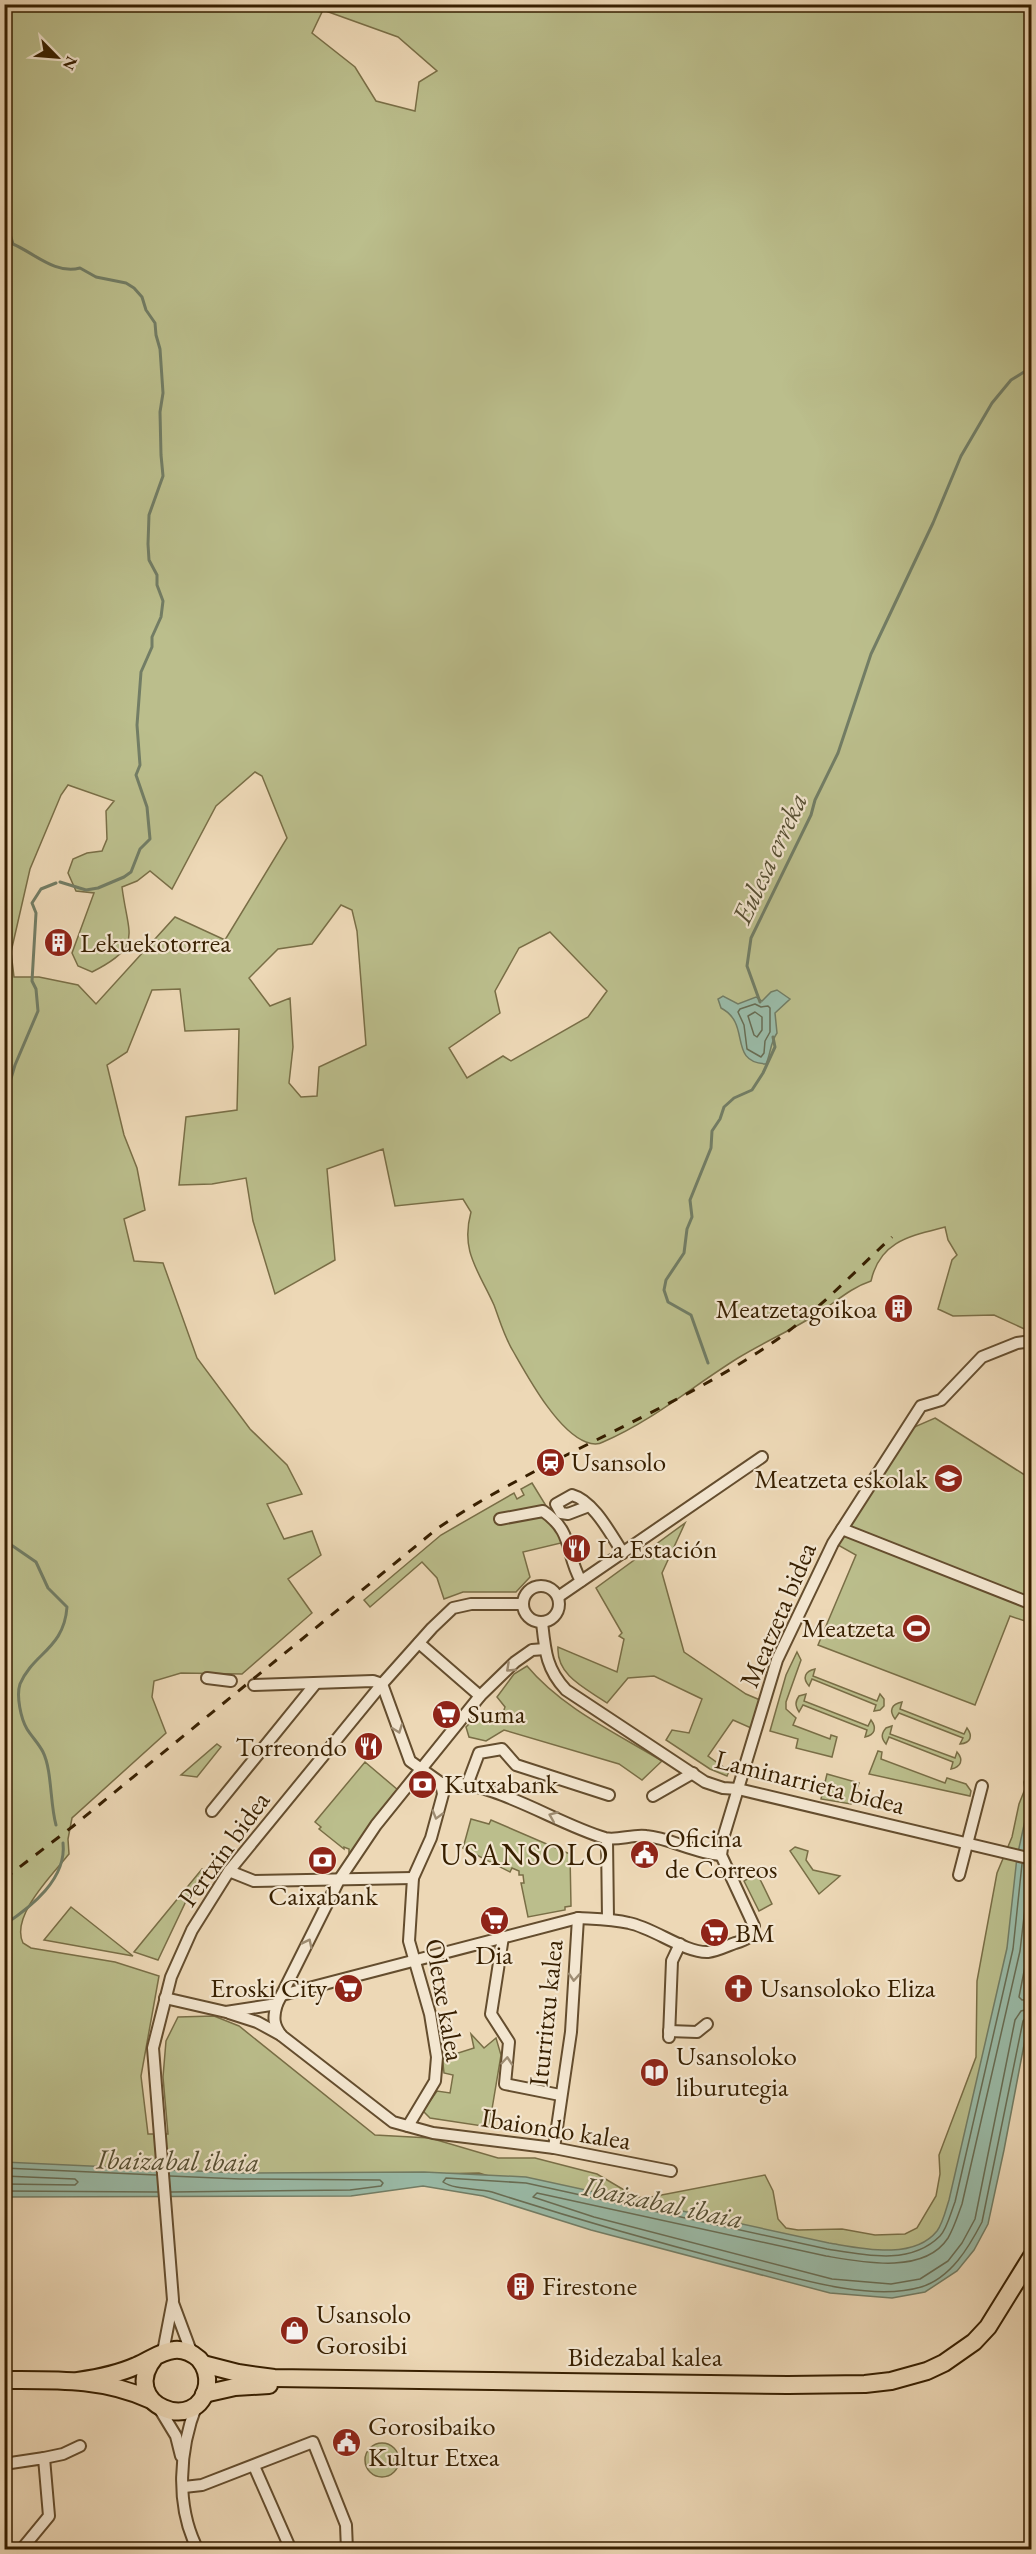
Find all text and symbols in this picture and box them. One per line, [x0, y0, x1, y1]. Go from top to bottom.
north arrow [27, 27, 87, 87]
text: N [58, 53, 82, 73]
water label: Eulesa erreka [723, 787, 815, 930]
place label: Lekuekotorrea [80, 925, 231, 960]
building icon: Lekuekotorrea [43, 927, 75, 959]
place label: Meatzetagoikoa [715, 1291, 877, 1326]
building icon: Meatzetagoikoa [882, 1293, 914, 1325]
place label: Usansolo [571, 1444, 666, 1479]
station icon: Usansolo [534, 1446, 566, 1478]
place label: Meatzeta eskolak [754, 1461, 928, 1496]
school or university icon: Meatzeta eskolak [933, 1463, 965, 1495]
place label: La Estación [597, 1531, 717, 1566]
restaurant icon: La Estación [560, 1533, 592, 1565]
street label: Meatzeta bidea [731, 1537, 824, 1693]
place label: Meatzeta [801, 1610, 895, 1645]
sports icon: Meatzeta [900, 1612, 932, 1644]
one-way arrow [506, 1661, 516, 1672]
place label: Suma [467, 1696, 526, 1731]
supermarket icon: Suma [430, 1698, 462, 1730]
one-way arrow [391, 1723, 404, 1733]
place label: Torreondo [235, 1729, 347, 1764]
restaurant icon: Torreondo [352, 1731, 384, 1763]
street label: Laminarrieta bidea [712, 1741, 909, 1822]
place label: Kutxabank [444, 1766, 558, 1801]
bank icon: Kutxabank [407, 1768, 439, 1800]
street label: Pertxin bidea [170, 1784, 278, 1914]
one-way arrow [432, 1809, 444, 1820]
one-way arrow [548, 1811, 559, 1824]
place label: Oficina de Correos [665, 1820, 778, 1886]
district label: USANSOLO [440, 1835, 610, 1874]
public building icon: Oficina de Correos [628, 1838, 660, 1870]
bank icon: Caixabank [307, 1845, 339, 1877]
place label: Caixabank [268, 1878, 378, 1913]
supermarket icon: Dia [478, 1904, 510, 1936]
place label: BM [735, 1915, 775, 1950]
supermarket icon: BM [698, 1917, 730, 1949]
street label: Oletxe kalea [417, 1936, 474, 2064]
place label: Dia [475, 1937, 513, 1972]
one-way arrow [301, 1938, 313, 1949]
street label: Iturritxu kalea [520, 1938, 571, 2088]
place label: Eroski City [210, 1970, 327, 2005]
place label: Usansoloko Eliza [760, 1970, 936, 2005]
supermarket icon: Eroski City [332, 1972, 364, 2004]
one-way arrow [568, 1972, 581, 1981]
church icon: Usansoloko Eliza [723, 1972, 755, 2004]
place label: Usansoloko liburutegia [676, 2038, 797, 2104]
library icon: Usansoloko liburutegia [639, 2056, 671, 2088]
one-way arrow [500, 2057, 513, 2066]
street label: Ibaiondo kalea [479, 2099, 634, 2158]
water label: Ibaizabal ibaia [95, 2141, 260, 2179]
water label: Ibaizabal ibaia [579, 2167, 746, 2237]
place label: Firestone [542, 2268, 637, 2303]
building icon: Firestone [505, 2270, 537, 2302]
place label: Usansolo Gorosibi [316, 2296, 411, 2362]
shop icon: Usansolo Gorosibi [279, 2314, 311, 2346]
street label: Bidezabal kalea [568, 2339, 723, 2374]
place label: Gorosibaiko Kultur Etxea [368, 2408, 500, 2474]
public building icon: Gorosibaiko Kultur Etxea [331, 2426, 363, 2458]

